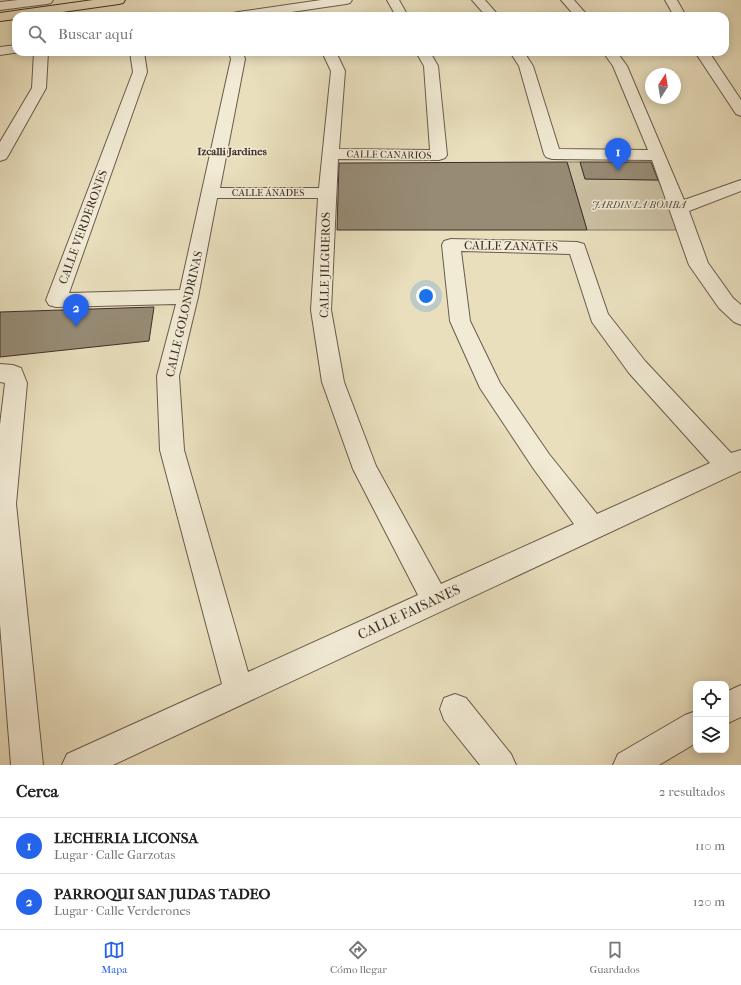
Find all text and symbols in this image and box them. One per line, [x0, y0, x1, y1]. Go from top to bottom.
search box [12, 12, 729, 56]
icon: search [26, 23, 48, 45]
text: Buscar aquí [58, 25, 133, 43]
north arrow [645, 68, 681, 104]
pin: 1 [605, 138, 631, 171]
district label: Izcalli Jardines [197, 145, 267, 158]
street label: CALLE CANARIOS [347, 148, 431, 162]
street label: CALLE VERDERONES [56, 168, 110, 286]
street label: CALLE ÁNADES [232, 186, 304, 199]
park label: JARDIN LA BOMBA [592, 199, 687, 211]
street label: CALLE JILGUEROS [317, 212, 333, 318]
street label: CALLE ZANATES [464, 238, 558, 254]
street label: CALLE GOLONDRINAS [163, 250, 205, 378]
your location [416, 286, 436, 306]
pin: 2 [63, 294, 89, 327]
street label: CALLE FAISANES [355, 581, 463, 643]
map controls [693, 681, 729, 753]
button: locate [693, 681, 729, 717]
button: layers [693, 717, 729, 753]
text: Cerca [16, 781, 58, 801]
text: 2 resultados [659, 784, 725, 799]
text: LECHERIA LICONSA [54, 829, 198, 847]
text: 1 [27, 838, 31, 853]
text: 110 m [695, 838, 725, 853]
text: Lugar · Calle Garzotas [54, 847, 175, 862]
text: PARROQUI SAN JUDAS TADEO [54, 885, 270, 903]
text: 2 [26, 894, 32, 909]
text: 120 m [693, 894, 725, 909]
text: Lugar · Calle Verderones [54, 903, 191, 918]
tab: Mapa [101, 939, 127, 976]
tab: Cómo llegar [330, 939, 387, 976]
tab: Guardados [589, 939, 640, 976]

